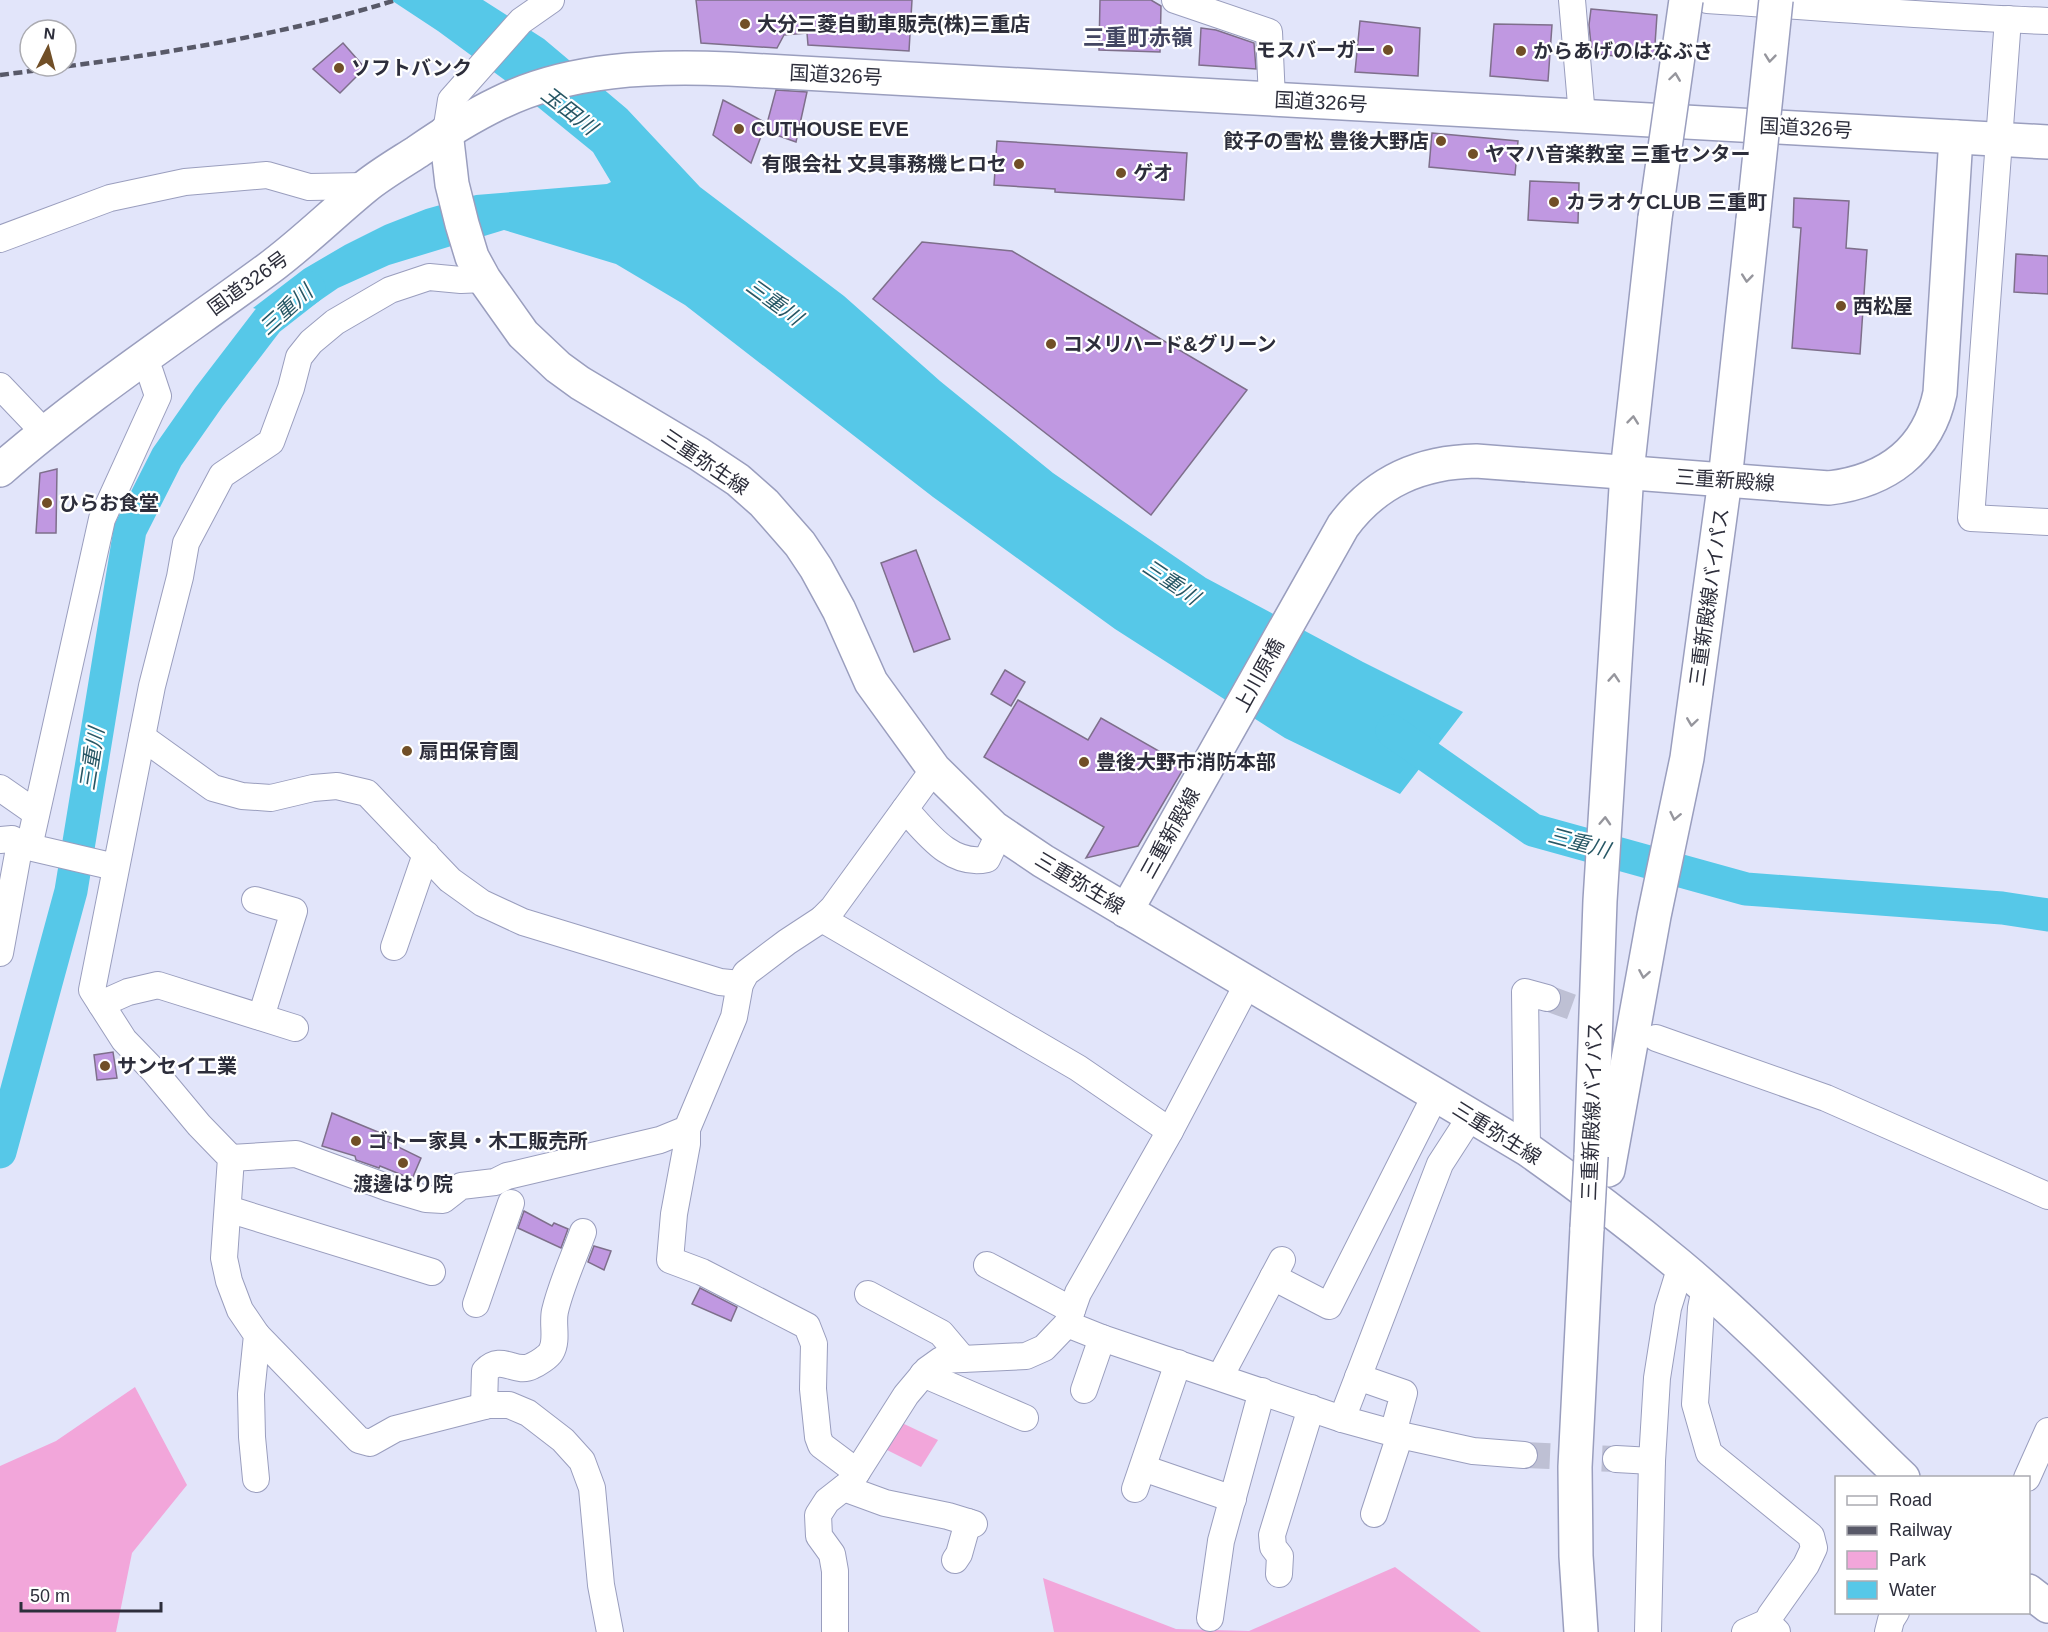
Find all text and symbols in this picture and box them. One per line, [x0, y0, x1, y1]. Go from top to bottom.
place label: 大分三菱自動車販売(株)三重店 [757, 13, 1030, 35]
marker: 大分三菱自動車販売(株)三重店 [738, 17, 752, 31]
north arrow [18, 18, 78, 78]
text: N [43, 25, 56, 43]
district label: 三重町赤嶺 [1083, 25, 1193, 50]
place label: モスバーガー [1256, 39, 1376, 61]
place label: からあげのはなぶさ [1533, 40, 1713, 62]
marker: モスバーガー [1381, 43, 1395, 57]
marker: からあげのはなぶさ [1514, 44, 1528, 58]
one-way arrow [1764, 54, 1777, 63]
place label: ソフトバンク [351, 57, 472, 79]
marker: ソフトバンク [332, 61, 346, 75]
street label: 国道326号 [789, 62, 883, 88]
one-way arrow [1668, 72, 1681, 81]
water label: 玉田川 [537, 82, 603, 140]
street label: 国道326号 [1274, 89, 1368, 115]
street label: 国道326号 [1759, 115, 1853, 141]
place label: CUTHOUSE EVE [751, 118, 909, 140]
marker: CUTHOUSE EVE [732, 122, 746, 136]
place label: 餃子の雪松 豊後大野店 [1223, 130, 1429, 152]
marker: 餃子の雪松 豊後大野店 [1434, 134, 1448, 148]
place label: ヤマハ音楽教室 三重センター [1485, 143, 1751, 165]
marker: ヤマハ音楽教室 三重センター [1466, 147, 1480, 161]
place label: 有限会社 文具事務機ヒロセ [761, 153, 1007, 175]
marker: 有限会社 文具事務機ヒロセ [1012, 157, 1026, 171]
place label: ゲオ [1133, 162, 1173, 184]
marker: ゲオ [1114, 166, 1128, 180]
place label: カラオケCLUB 三重町 [1566, 191, 1767, 213]
marker: カラオケCLUB 三重町 [1547, 195, 1561, 209]
street label: 国道326号 [204, 247, 292, 319]
water label: 三重川 [742, 274, 808, 331]
one-way arrow [1741, 274, 1754, 283]
water label: 三重川 [255, 279, 318, 339]
place label: 西松屋 [1853, 295, 1913, 317]
marker: 西松屋 [1834, 299, 1848, 313]
place label: コメリハード&グリーン [1063, 333, 1276, 355]
marker: コメリハード&グリーン [1044, 337, 1058, 351]
one-way arrow [1626, 416, 1639, 425]
street label: 三重弥生線 [657, 425, 753, 499]
street label: 三重新殿線 [1674, 466, 1776, 494]
place label: ひらお食堂 [59, 492, 159, 514]
marker: ひらお食堂 [40, 496, 54, 510]
street label: 三重新殿線バイパス [1686, 507, 1732, 687]
water label: 三重川 [1139, 554, 1205, 610]
street label: 上川原橋 [1230, 635, 1288, 715]
one-way arrow [1607, 673, 1620, 682]
one-way arrow [1687, 717, 1699, 726]
water label: 三重川 [75, 724, 108, 792]
place label: 扇田保育園 [419, 740, 519, 762]
marker: 扇田保育園 [400, 744, 414, 758]
place label: 豊後大野市消防本部 [1096, 751, 1276, 773]
marker: 豊後大野市消防本部 [1077, 755, 1091, 769]
street label: 三重新殿線 [1136, 784, 1204, 882]
one-way arrow [1669, 810, 1682, 820]
one-way arrow [1599, 817, 1612, 826]
water label: 三重川 [1546, 823, 1614, 862]
street label: 三重弥生線 [1031, 848, 1129, 918]
one-way arrow [1638, 969, 1650, 979]
street label: 三重新殿線バイパス [1578, 1021, 1606, 1201]
place label: サンセイ工業 [117, 1055, 237, 1077]
marker: サンセイ工業 [98, 1059, 112, 1073]
street label: 三重弥生線 [1449, 1097, 1545, 1169]
place label: ゴトー家具・木工販売所 [368, 1130, 588, 1152]
marker: ゴトー家具・木工販売所 [349, 1134, 363, 1148]
marker: 渡邊はり院 [396, 1156, 410, 1170]
place label: 渡邊はり院 [353, 1173, 453, 1195]
legend [1835, 1476, 2030, 1614]
text: Road [1889, 1490, 1932, 1510]
text: Railway [1889, 1520, 1952, 1540]
text: Park [1889, 1550, 1927, 1570]
scale bar [21, 1575, 160, 1613]
text: Water [1889, 1580, 1936, 1600]
text: 50 m [30, 1586, 70, 1606]

